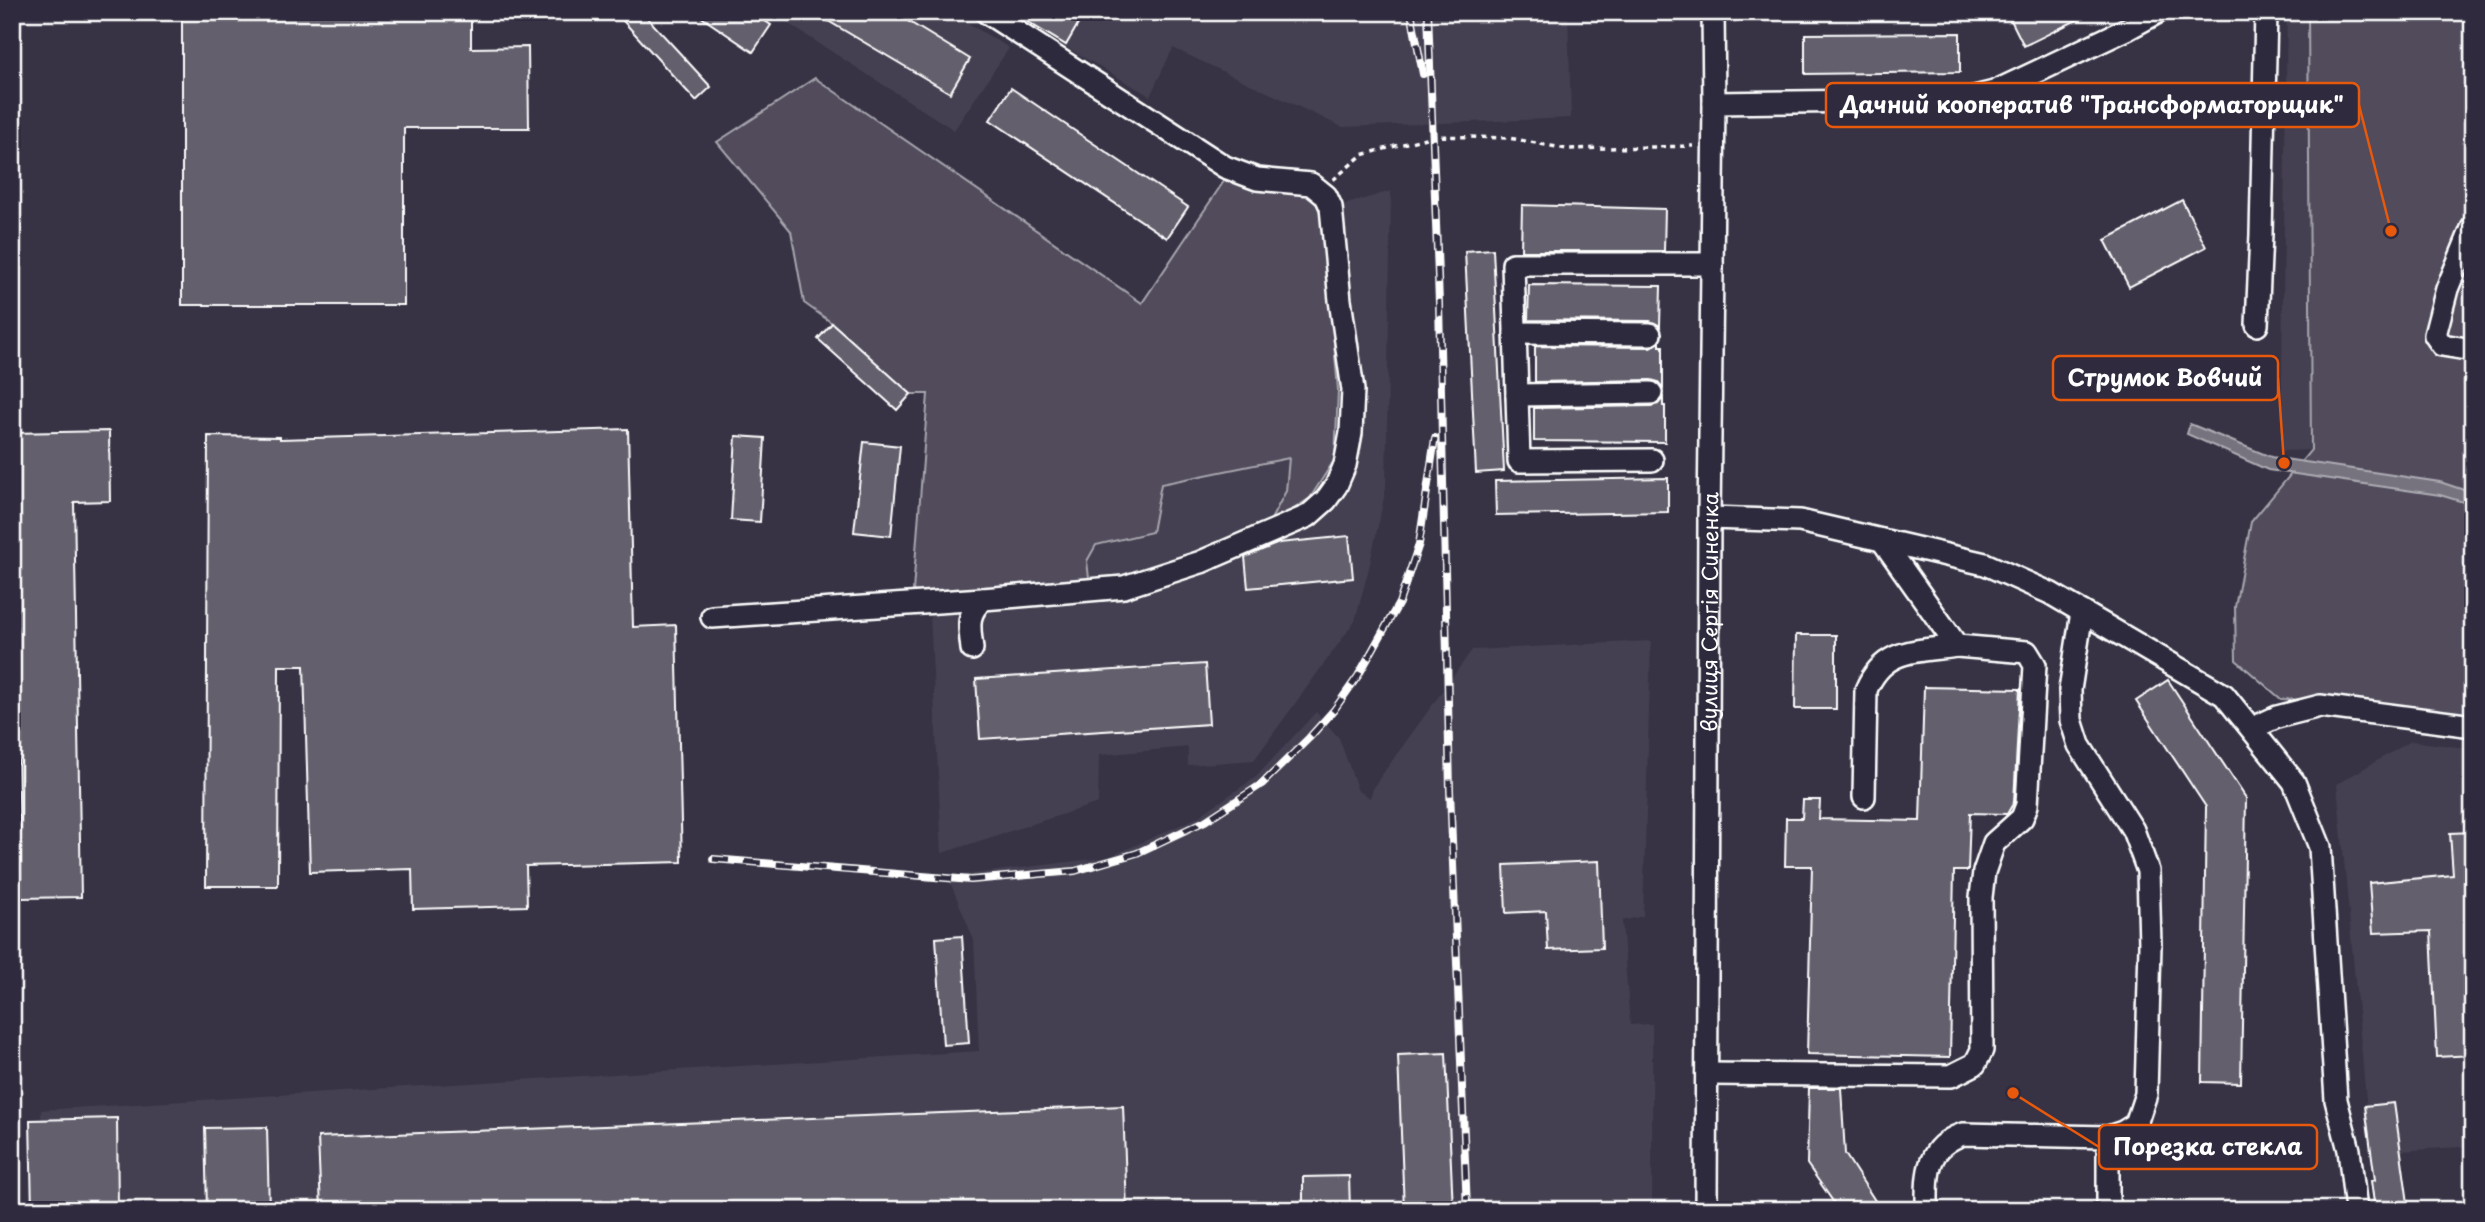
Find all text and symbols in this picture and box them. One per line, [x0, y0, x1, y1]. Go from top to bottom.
callout: Дачний кооператив "Трансформаторщик" [1826, 83, 2359, 127]
text: Дачний кооператив "Трансформаторщик" [1839, 86, 2344, 121]
callout: Струмок Вовчий [2053, 356, 2278, 400]
text: Струмок Вовчий [2068, 359, 2262, 394]
street label: вулиця Сергія Синенка [1692, 492, 1725, 732]
callout: Порезка стекла [2099, 1125, 2317, 1169]
text: Порезка стекла [2113, 1128, 2303, 1163]

